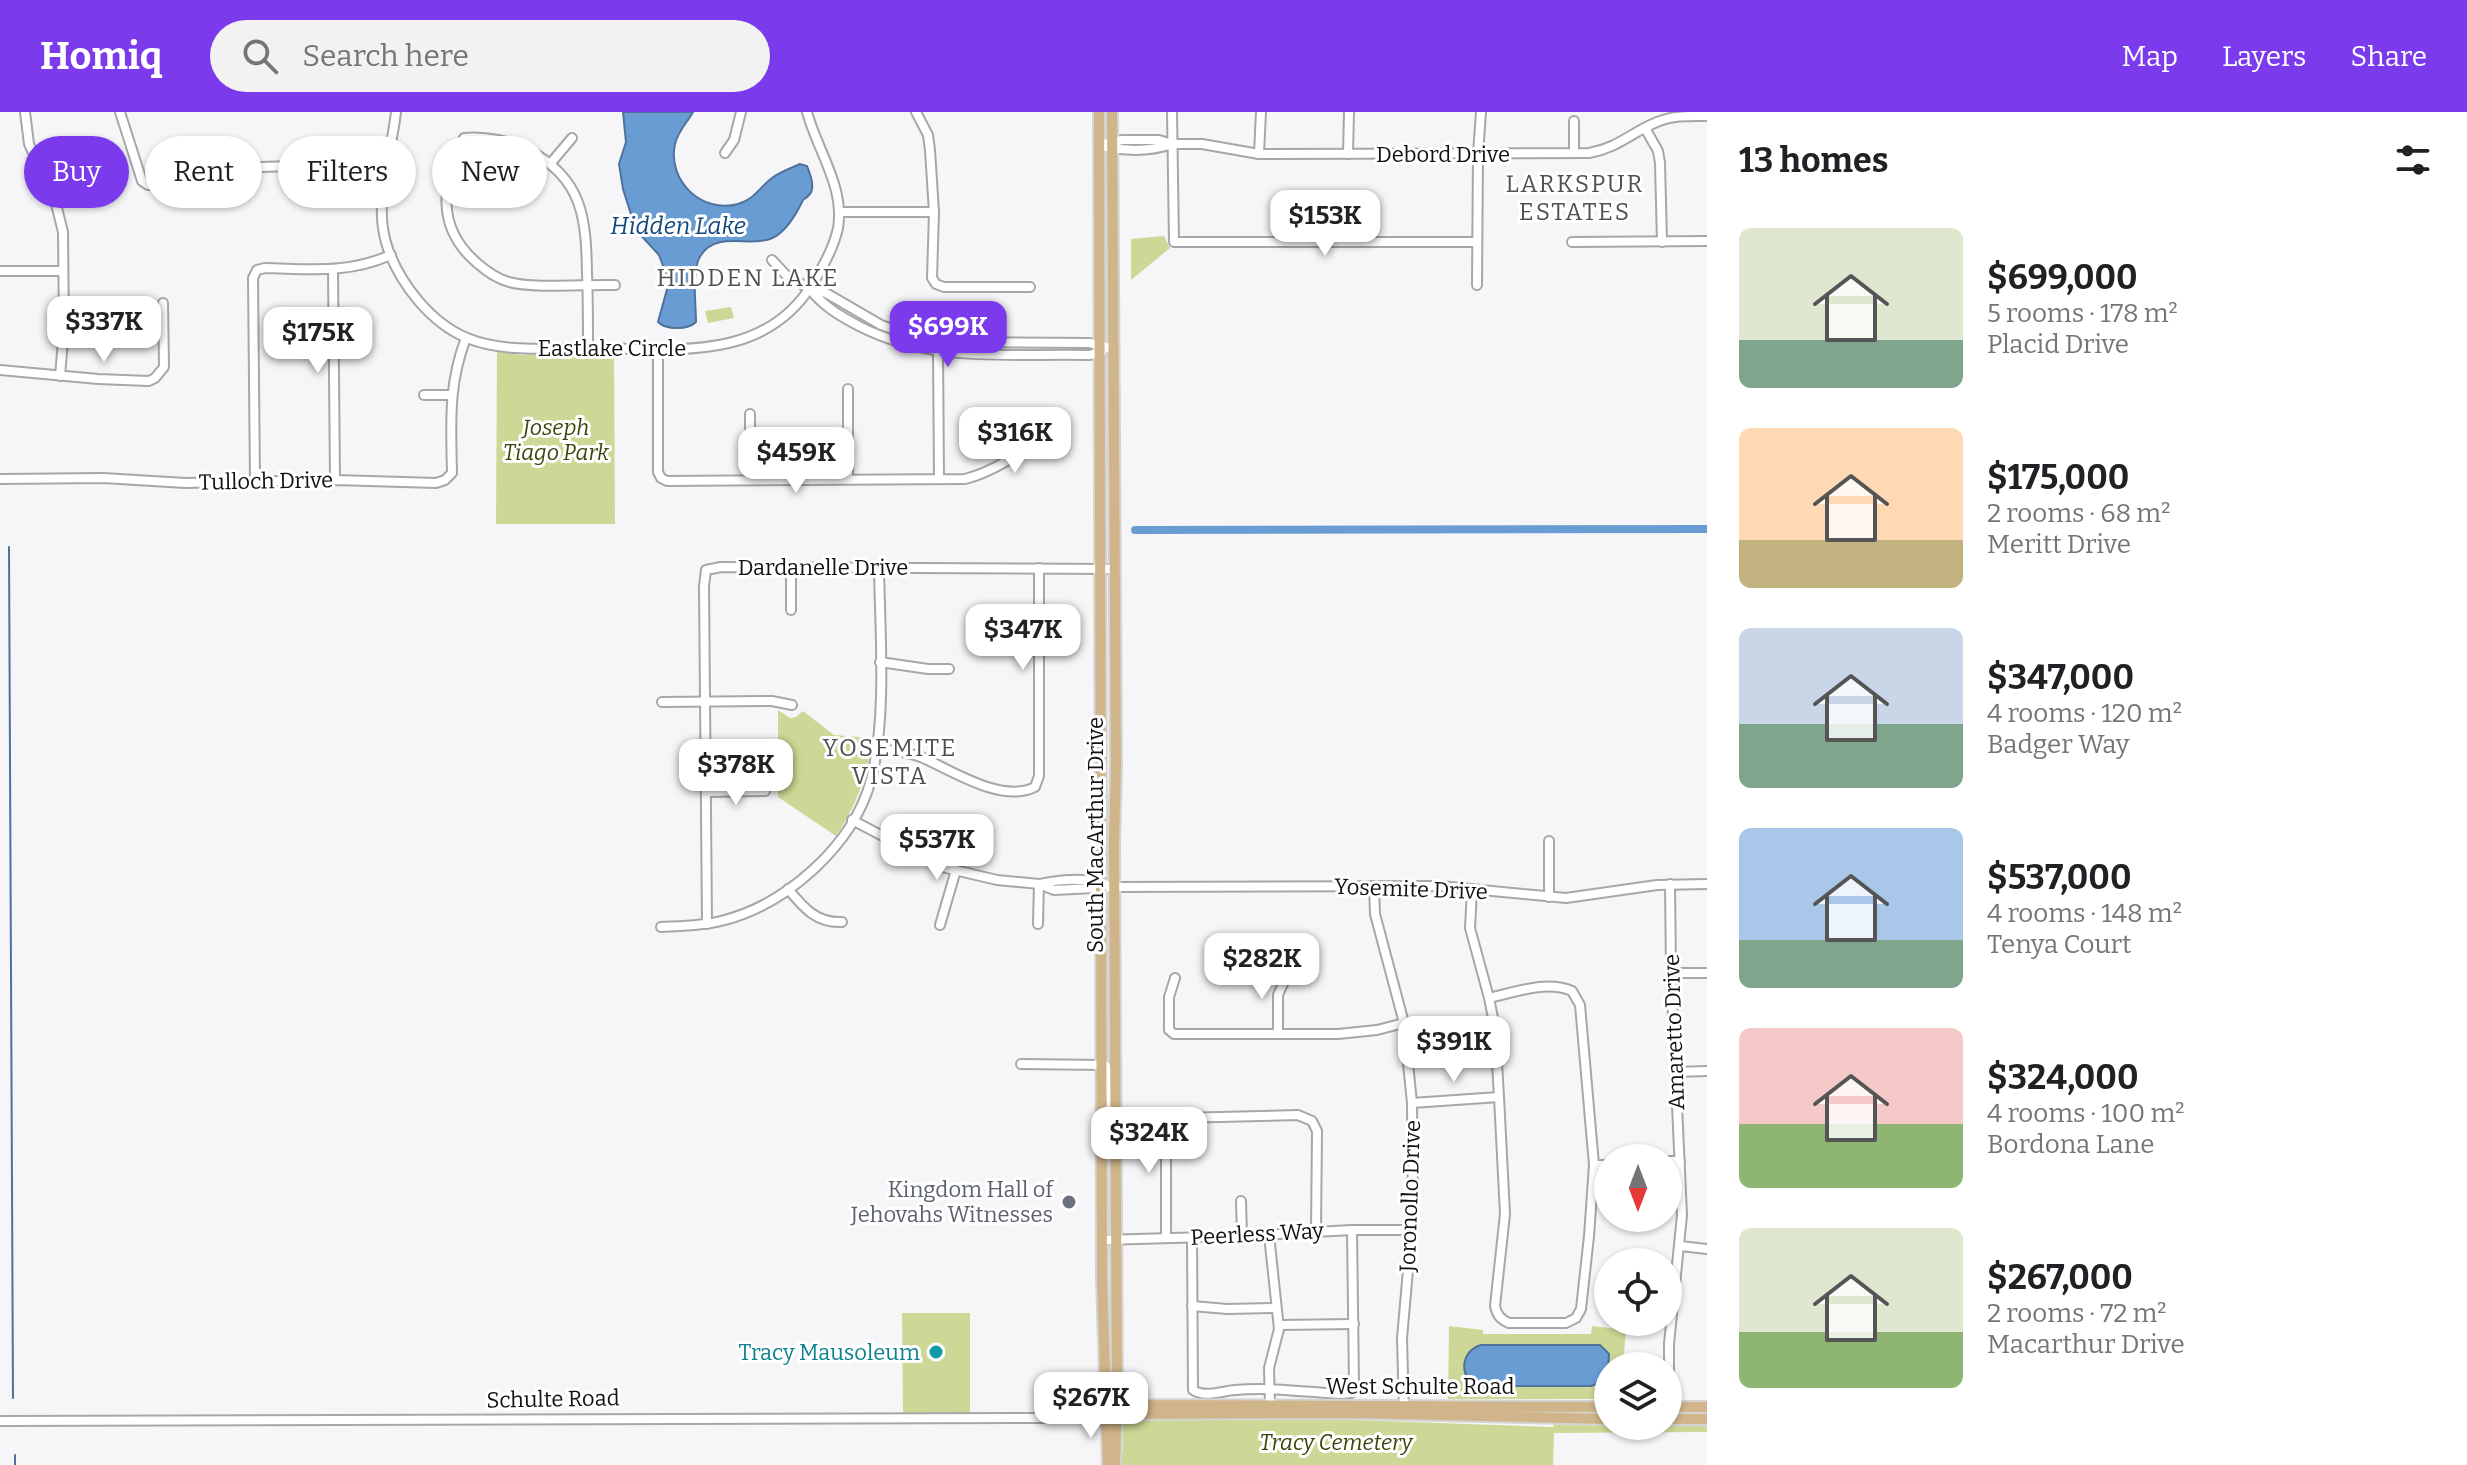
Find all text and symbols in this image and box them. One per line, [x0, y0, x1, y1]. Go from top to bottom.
search box [210, 20, 770, 92]
text: Homiq [40, 33, 162, 79]
icon: search [238, 34, 282, 78]
text: Search here [302, 38, 469, 74]
text: Map [2121, 40, 2178, 73]
text: Layers [2222, 40, 2306, 73]
text: Share [2350, 40, 2427, 73]
chip: Buy [24, 136, 129, 208]
chip: Rent [145, 136, 262, 208]
chip: Filters [278, 136, 416, 208]
chip: New [432, 136, 547, 208]
icon: filters [2391, 138, 2435, 182]
text: 13 homes [1739, 140, 1888, 181]
street label: Debord Drive [1376, 141, 1510, 168]
district label: LARKSPUR ESTATES [1506, 170, 1644, 226]
pin: $153K [1269, 190, 1381, 258]
text: $153K [1288, 200, 1362, 231]
water label: Hidden Lake [610, 212, 746, 240]
text: $699,000 [1987, 257, 2138, 298]
icon: home [1803, 260, 1899, 356]
district label: HIDDEN LAKE [656, 264, 840, 292]
pin: $337K [48, 296, 160, 364]
text: 5 rooms · 178 m² [1987, 298, 2178, 329]
pin: $699K [892, 301, 1004, 369]
text: $337K [65, 306, 143, 337]
pin: $175K [262, 307, 374, 375]
text: $699K [908, 311, 988, 342]
text: $175K [281, 317, 355, 348]
text: Placid Drive [1987, 329, 2129, 360]
street label: Eastlake Circle [538, 335, 686, 362]
pin: $316K [959, 407, 1071, 475]
park label: Joseph Tiago Park [503, 414, 610, 466]
text: $316K [977, 417, 1053, 448]
pin: $459K [740, 427, 852, 495]
text: $459K [756, 437, 836, 468]
text: $175,000 [1987, 457, 2129, 498]
icon: home [1803, 460, 1899, 556]
street label: Tulloch Drive [198, 466, 334, 496]
text: 2 rooms · 68 m² [1987, 498, 2170, 529]
text: Meritt Drive [1987, 529, 2131, 560]
street label: Dardanelle Drive [738, 554, 908, 581]
pin: $347K [967, 604, 1079, 672]
text: $347K [984, 614, 1062, 645]
text: $347,000 [1987, 657, 2134, 698]
icon: home [1803, 660, 1899, 756]
text: 4 rooms · 120 m² [1987, 698, 2182, 729]
street label: South MacArthur Drive [1082, 717, 1109, 953]
text: Badger Way [1987, 729, 2130, 760]
district label: YOSEMITE VISTA [823, 734, 957, 790]
pin: $378K [680, 739, 792, 807]
text: $378K [697, 749, 775, 780]
pin: $537K [881, 814, 993, 882]
text: $537K [899, 824, 975, 855]
text: $537,000 [1987, 857, 2132, 898]
icon: home [1803, 860, 1899, 956]
street label: Yosemite Drive [1334, 873, 1488, 905]
text: 4 rooms · 148 m² [1987, 898, 2182, 929]
text: Tenya Court [1987, 929, 2132, 960]
pin: $282K [1206, 933, 1318, 1001]
text: $282K [1222, 943, 1302, 974]
street label: Amaretto Drive [1658, 953, 1690, 1111]
pin: $391K [1398, 1016, 1510, 1084]
text: $391K [1416, 1026, 1492, 1057]
text: $324,000 [1987, 1057, 2139, 1098]
icon: home [1803, 1060, 1899, 1156]
text: 4 rooms · 100 m² [1987, 1098, 2184, 1129]
pin: $324K [1093, 1107, 1205, 1175]
text: $324K [1109, 1117, 1189, 1148]
street label: Joronollo Drive [1394, 1120, 1426, 1273]
text: Bordona Lane [1987, 1129, 2154, 1160]
north arrow [1594, 1144, 1682, 1232]
map controls [1594, 1144, 1682, 1440]
place label: Kingdom Hall of Jehovahs Witnesses [850, 1176, 1054, 1228]
marker: Kingdom Hall of Jehovahs Witnesses [1060, 1193, 1078, 1211]
street label: Peerless Way [1190, 1217, 1325, 1251]
button: locate [1594, 1248, 1682, 1336]
text: $267,000 [1987, 1257, 2133, 1298]
icon: home [1803, 1260, 1899, 1356]
text: 2 rooms · 72 m² [1987, 1298, 2167, 1329]
text: Macarthur Drive [1987, 1329, 2185, 1360]
place label: Tracy Mausoleum [739, 1339, 920, 1366]
marker: Tracy Mausoleum [927, 1343, 945, 1361]
button: layers [1594, 1352, 1682, 1440]
pin: $267K [1035, 1372, 1147, 1440]
street label: West Schulte Road [1325, 1373, 1515, 1400]
text: $267K [1052, 1382, 1130, 1413]
street label: Schulte Road [486, 1384, 620, 1414]
park label: Tracy Cemetery [1259, 1429, 1414, 1456]

